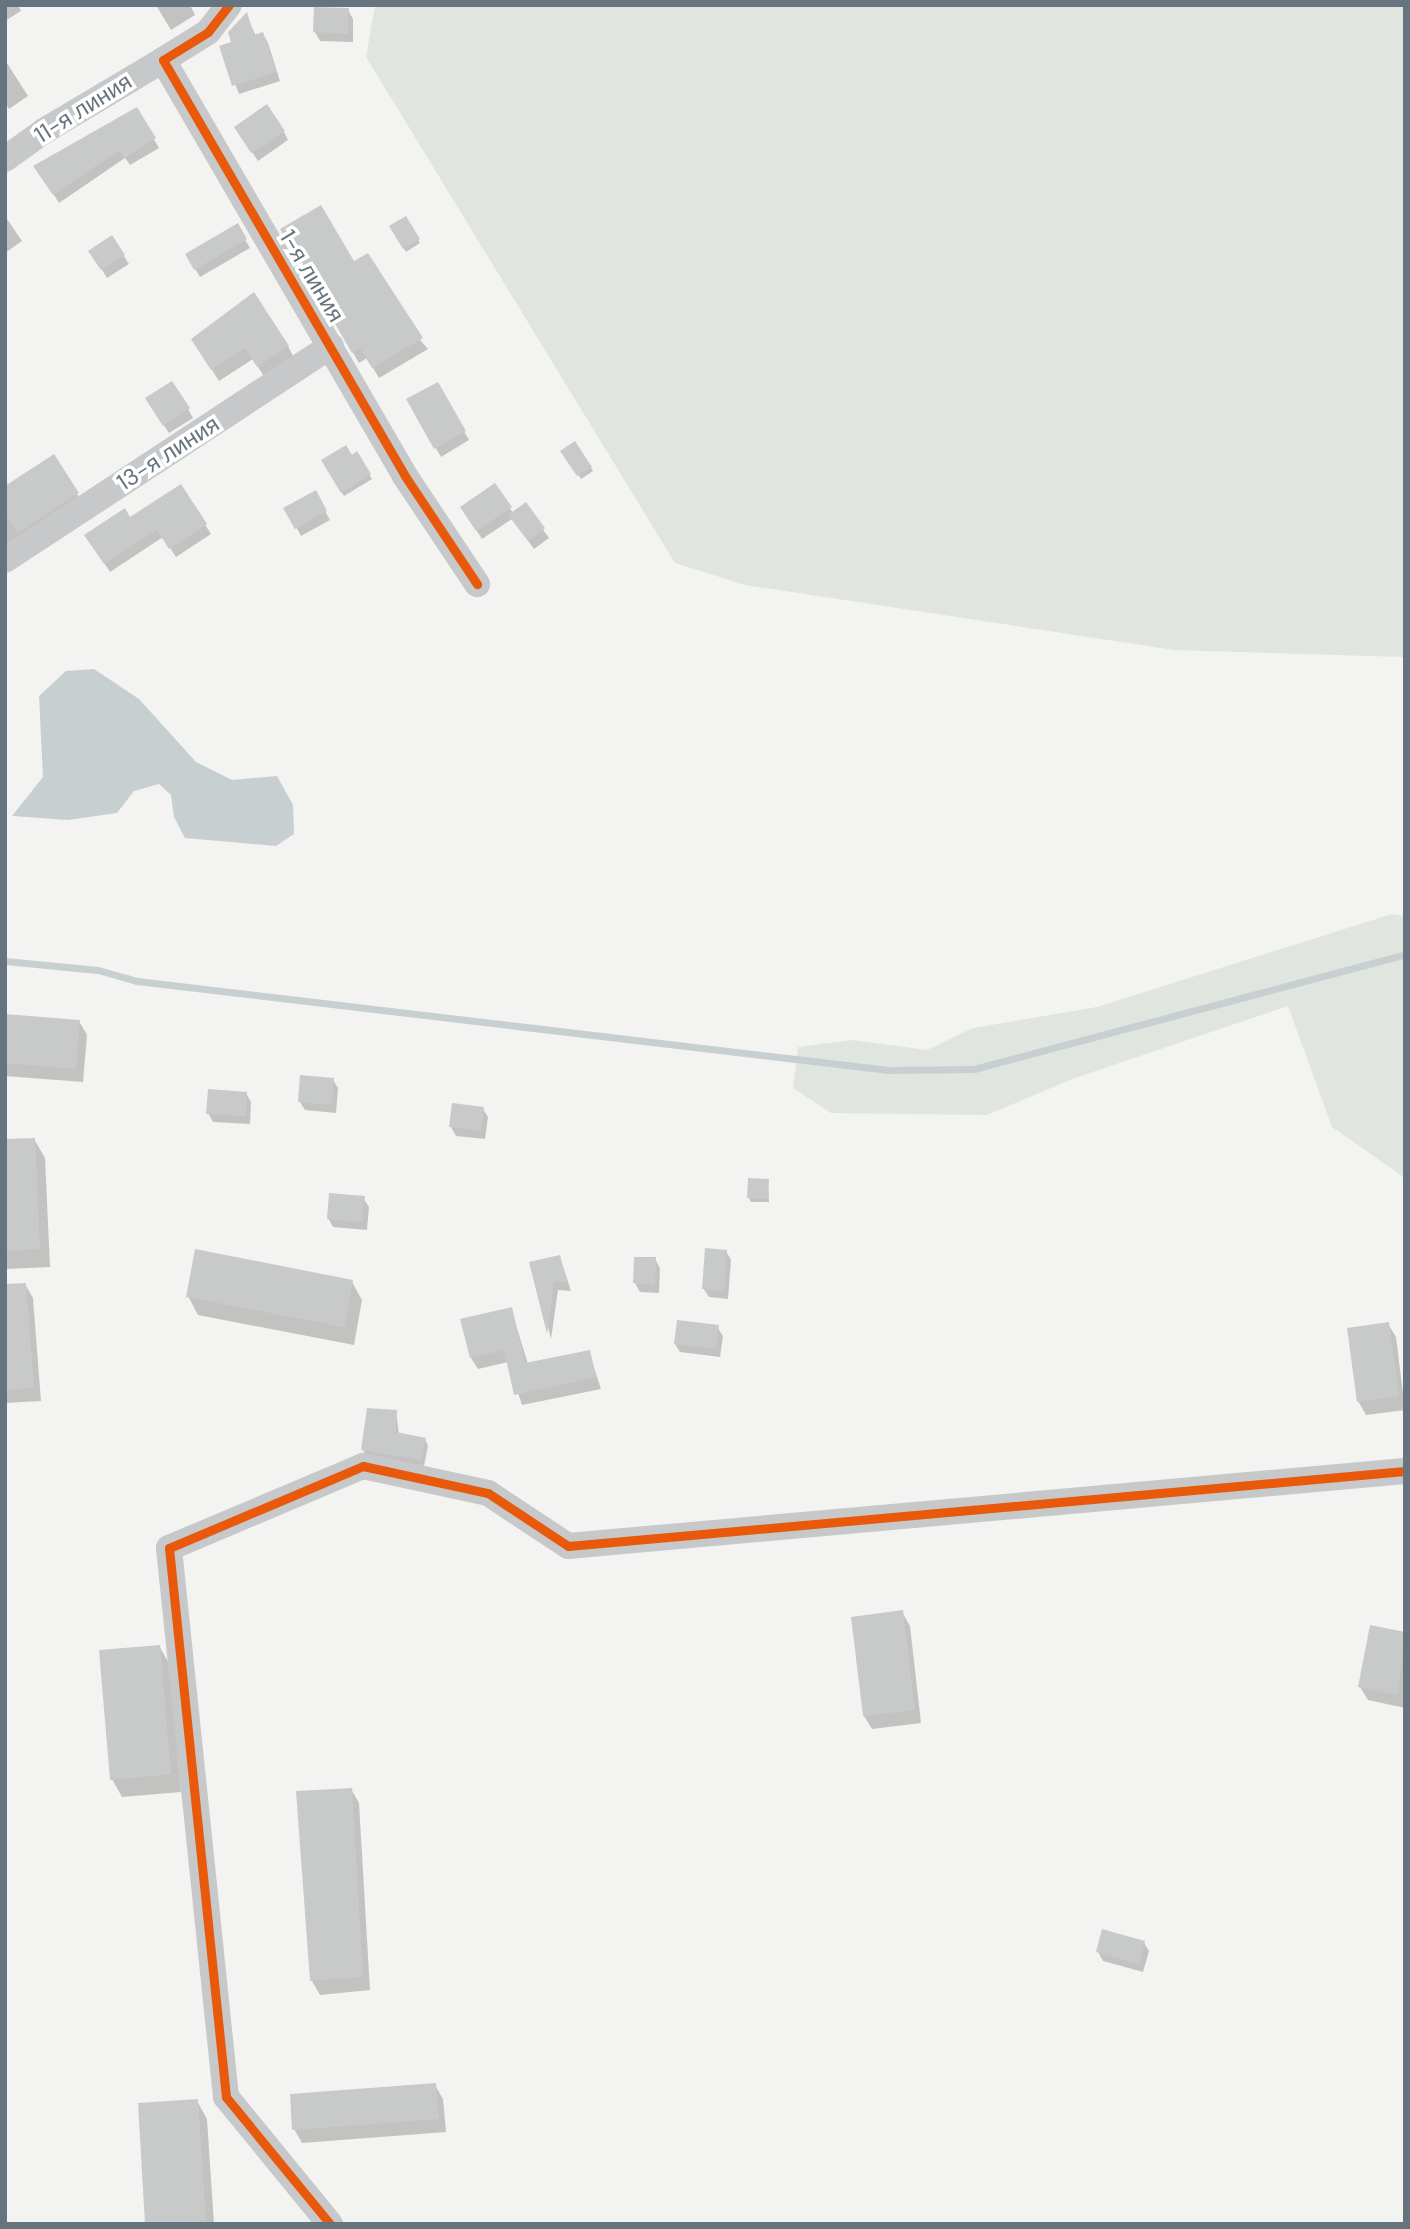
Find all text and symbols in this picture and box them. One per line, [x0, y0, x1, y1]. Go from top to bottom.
street label: 11-я линия [29, 67, 137, 149]
street label: 1-я линия [274, 225, 350, 327]
street label: 13-я линия [112, 410, 224, 496]

